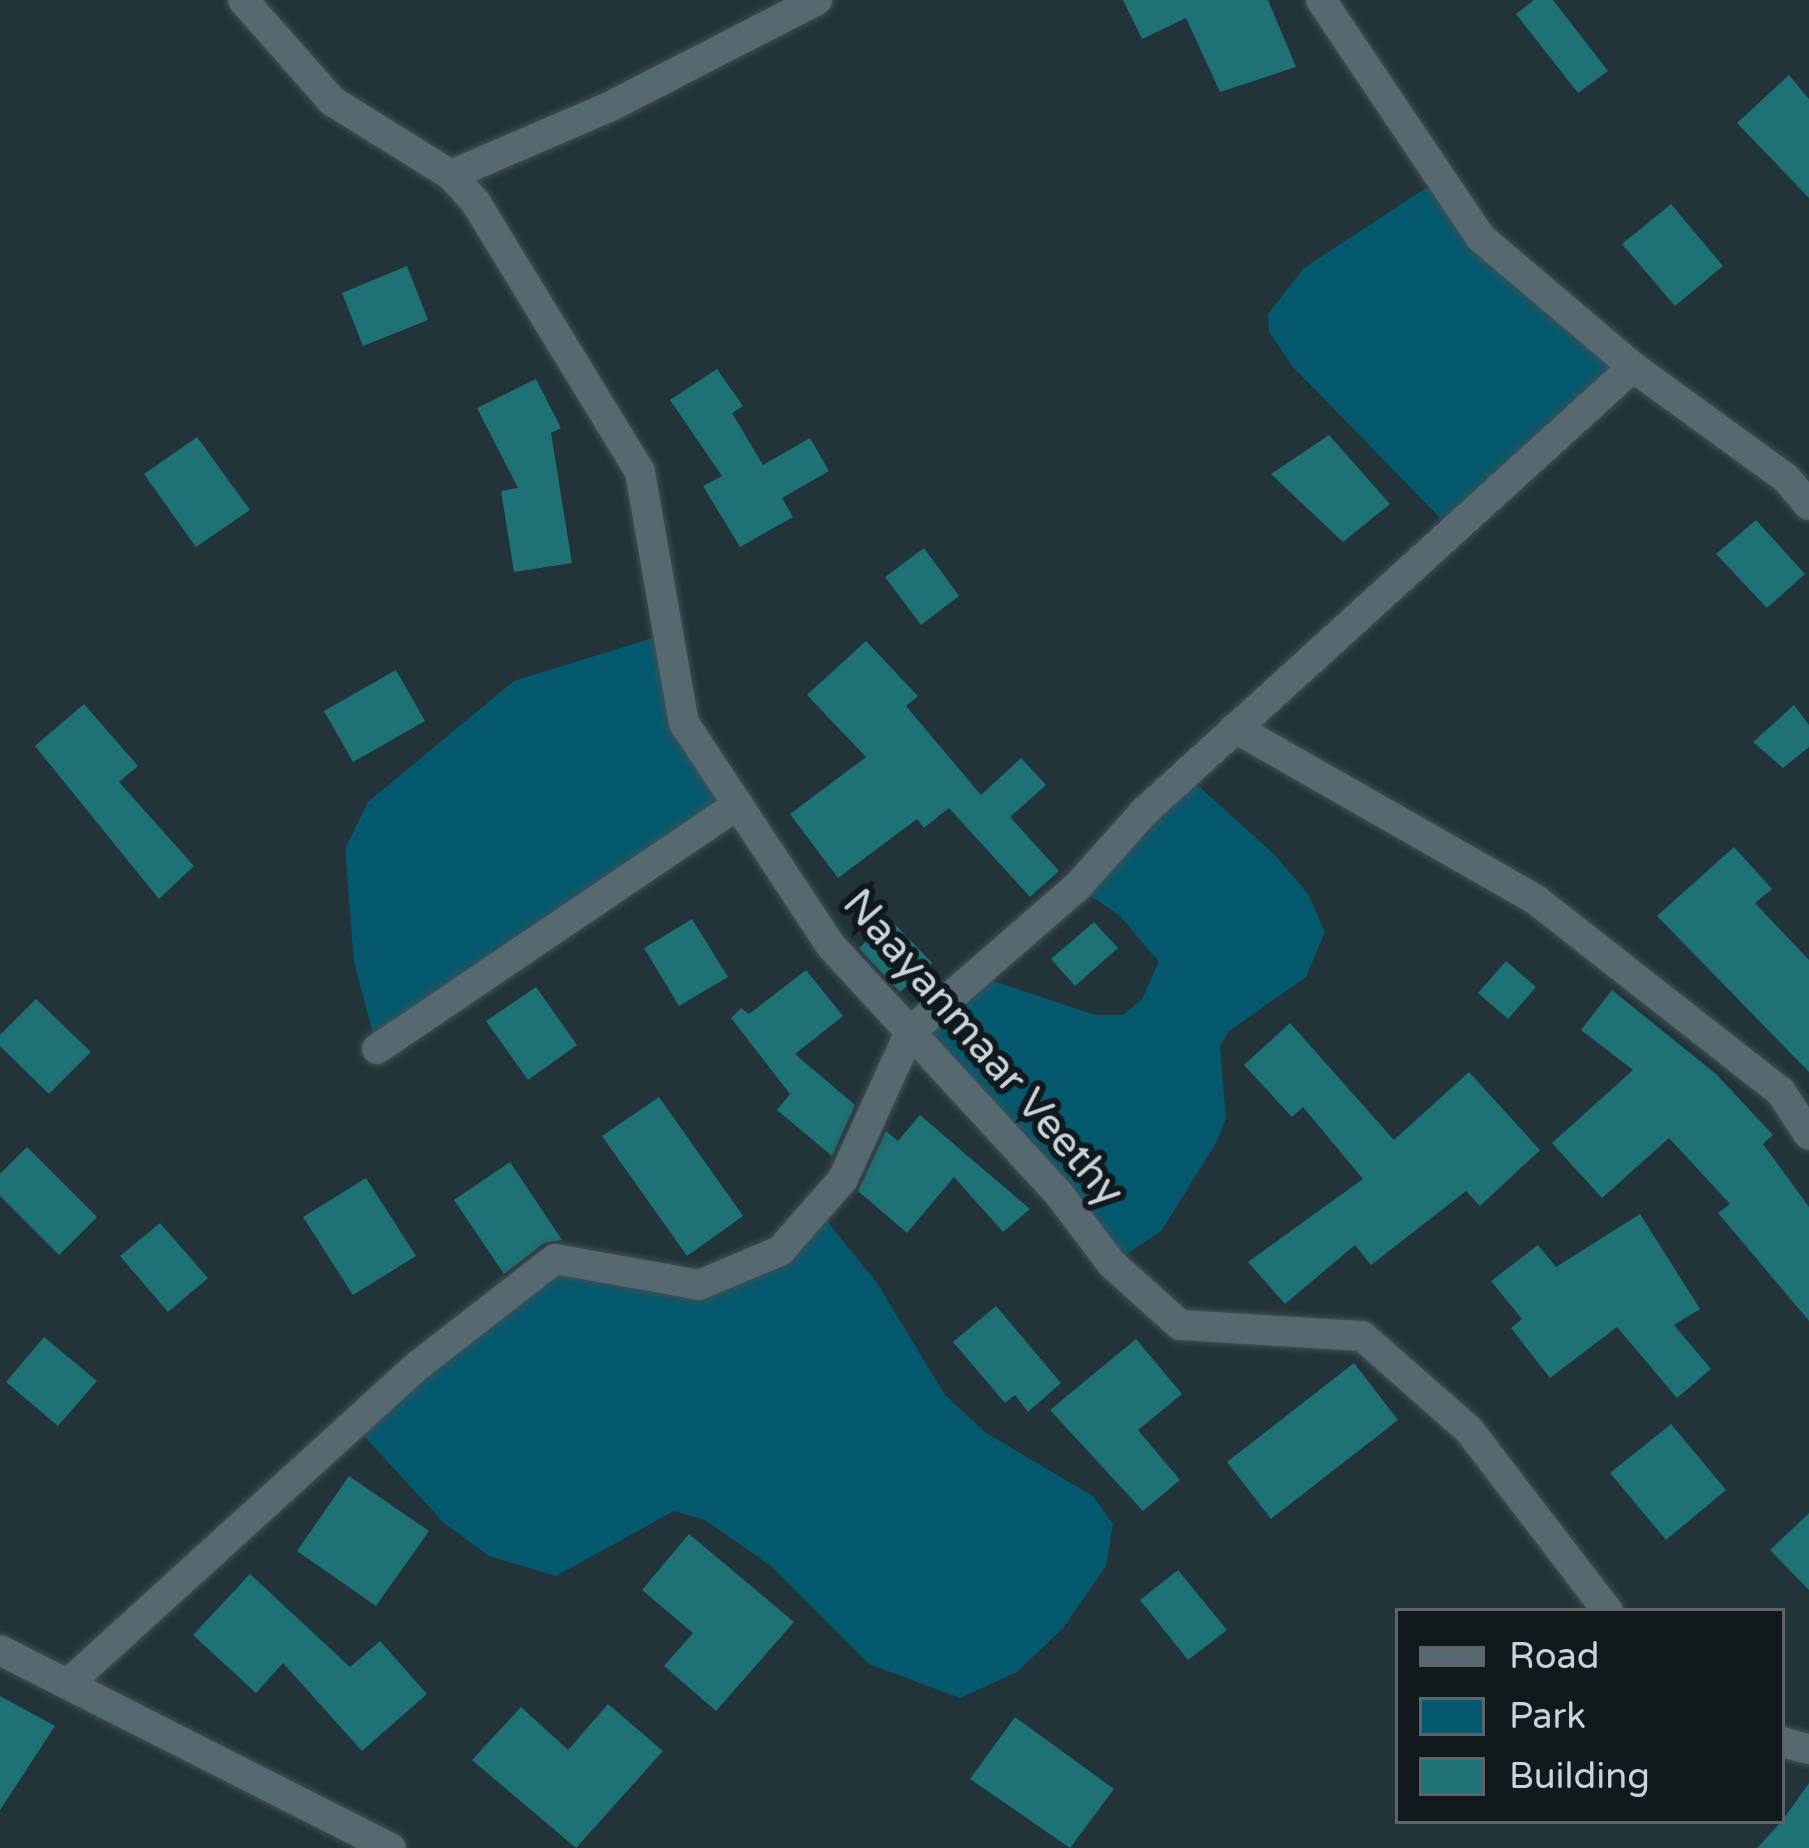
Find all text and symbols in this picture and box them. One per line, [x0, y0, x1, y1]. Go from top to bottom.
street label: Naayanmaar Veethy [832, 879, 1134, 1217]
legend [1395, 1608, 1785, 1824]
text: Road [1509, 1635, 1599, 1678]
text: Park [1509, 1695, 1586, 1738]
text: Building [1509, 1755, 1650, 1798]

